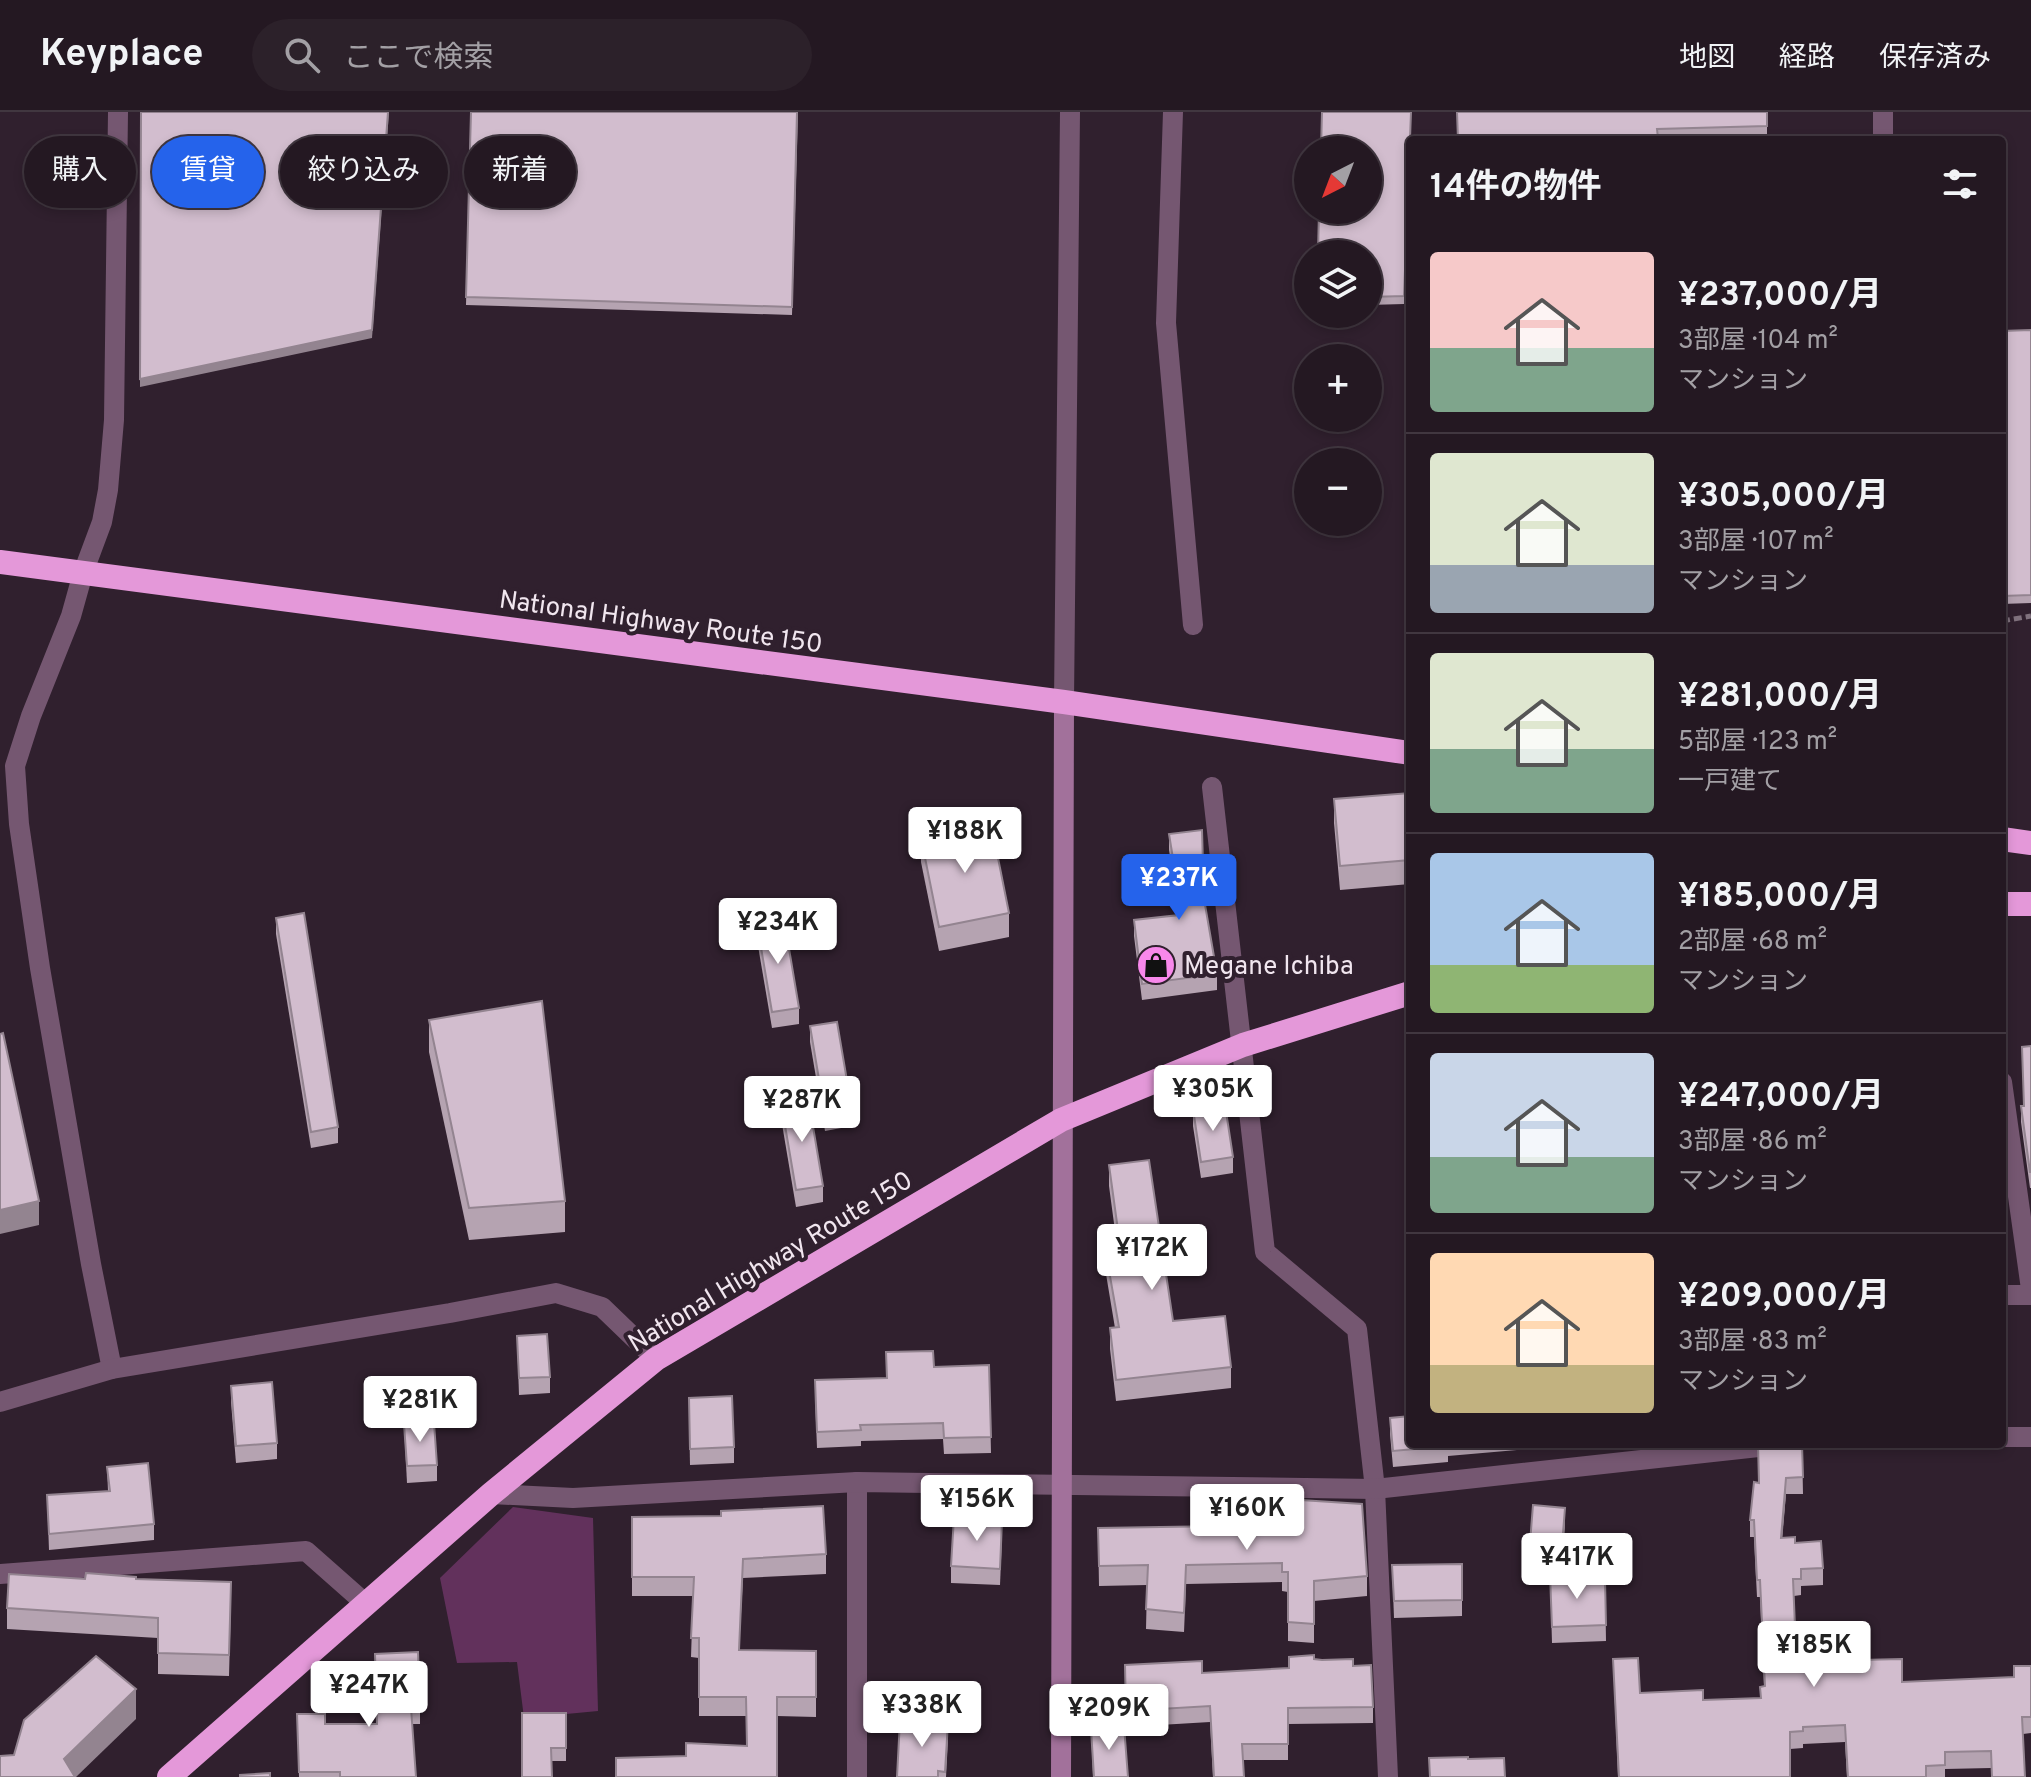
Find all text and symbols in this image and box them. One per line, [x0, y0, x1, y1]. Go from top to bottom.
search box [252, 19, 812, 91]
text: Keyplace [40, 31, 204, 80]
icon: search [280, 33, 324, 77]
text: ここで検索 [344, 41, 494, 78]
text: 地図 [1679, 41, 1735, 77]
text: 経路 [1779, 41, 1835, 77]
text: 保存済み [1879, 41, 1991, 77]
chip: 購入 [24, 136, 136, 208]
chip: 賃貸 [152, 136, 264, 208]
chip: 絞り込み [280, 136, 448, 208]
chip: 新着 [464, 136, 576, 208]
north arrow [1294, 136, 1382, 224]
map controls [1294, 136, 1382, 536]
icon: filters [1938, 162, 1982, 206]
text: 14件の物件 [1430, 167, 1601, 210]
button: layers [1294, 240, 1382, 328]
text: ¥237,000/月 [1678, 275, 1882, 318]
icon: home [1494, 284, 1590, 380]
text: 3部屋 · 104 m² [1678, 325, 1838, 358]
button: + [1294, 344, 1382, 432]
text: マンション [1678, 365, 1808, 398]
button: − [1294, 448, 1382, 536]
text: ¥305,000/月 [1678, 476, 1889, 519]
icon: home [1494, 485, 1590, 581]
text: 3部屋 · 107 m² [1678, 526, 1834, 559]
text: マンション [1678, 566, 1808, 599]
street label: National Highway Route 150 [497, 584, 824, 663]
text: ¥281,000/月 [1678, 676, 1882, 719]
icon: home [1494, 685, 1590, 781]
text: 5部屋 · 123 m² [1678, 726, 1837, 759]
text: 一戸建て [1678, 766, 1782, 799]
pin: ¥188K [909, 807, 1021, 875]
text: ¥188K [926, 816, 1004, 849]
pin: ¥237K [1123, 854, 1235, 922]
text: ¥237K [1139, 863, 1219, 896]
text: ¥185,000/月 [1678, 876, 1882, 919]
icon: home [1494, 885, 1590, 981]
pin: ¥234K [722, 898, 834, 966]
text: ¥234K [737, 907, 819, 940]
text: 2部屋 · 68 m² [1678, 926, 1827, 959]
shop icon: Megane Ichiba [1135, 944, 1177, 986]
place label: Megane Ichiba [1184, 951, 1354, 984]
text: マンション [1678, 966, 1808, 999]
pin: ¥305K [1157, 1065, 1269, 1133]
text: ¥305K [1172, 1074, 1254, 1107]
pin: ¥287K [746, 1076, 858, 1144]
text: ¥247,000/月 [1678, 1076, 1884, 1119]
text: ¥287K [762, 1085, 842, 1118]
icon: home [1494, 1085, 1590, 1181]
text: 3部屋 · 86 m² [1678, 1126, 1827, 1159]
street label: National Highway Route 150 [623, 1165, 920, 1361]
text: マンション [1678, 1166, 1808, 1199]
pin: ¥172K [1096, 1224, 1208, 1292]
text: ¥172K [1115, 1233, 1189, 1266]
text: ¥209,000/月 [1678, 1276, 1890, 1319]
icon: home [1494, 1285, 1590, 1381]
text: 3部屋 · 83 m² [1678, 1326, 1827, 1359]
text: マンション [1678, 1366, 1808, 1399]
pin: ¥281K [364, 1376, 476, 1444]
text: ¥281K [382, 1385, 458, 1418]
pin: ¥156K [921, 1475, 1033, 1543]
text: ¥156K [939, 1484, 1015, 1517]
pin: ¥160K [1191, 1484, 1303, 1552]
text: ¥160K [1208, 1493, 1286, 1526]
pin: ¥417K [1521, 1533, 1633, 1601]
text: ¥417K [1539, 1542, 1615, 1575]
pin: ¥185K [1758, 1621, 1870, 1689]
text: ¥185K [1776, 1630, 1852, 1663]
pin: ¥247K [313, 1661, 425, 1729]
text: ¥247K [329, 1670, 409, 1703]
pin: ¥338K [866, 1681, 978, 1749]
pin: ¥209K [1053, 1684, 1165, 1752]
text: ¥338K [881, 1690, 963, 1723]
text: ¥209K [1067, 1693, 1151, 1726]

